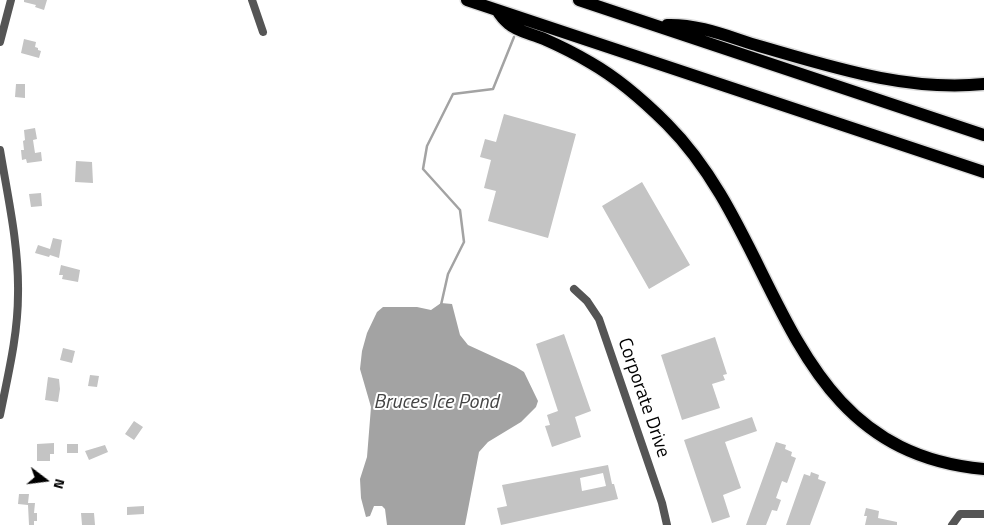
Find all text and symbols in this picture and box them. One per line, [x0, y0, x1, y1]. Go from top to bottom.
street label: Corporate Drive [612, 335, 674, 461]
water label: Bruces Ice Pond [374, 391, 498, 415]
north arrow [20, 455, 70, 505]
text: N [49, 477, 71, 491]

